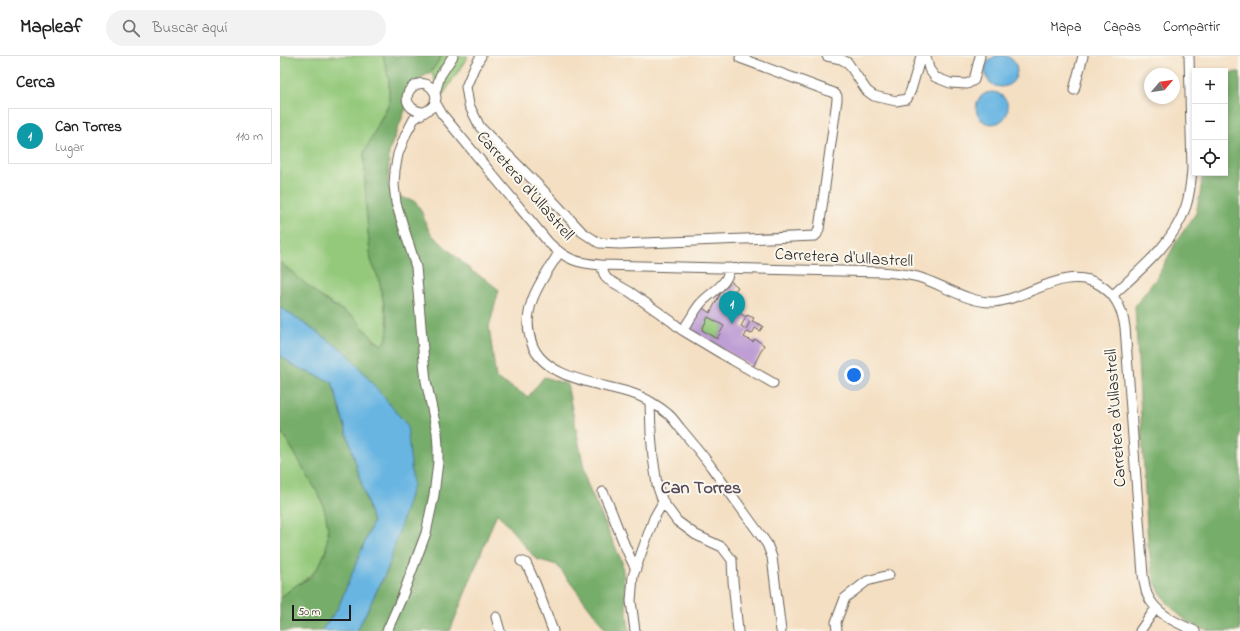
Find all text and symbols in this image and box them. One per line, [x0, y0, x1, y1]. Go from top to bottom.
search box [106, 10, 386, 46]
text: Mapleaf [20, 14, 82, 41]
icon: search [120, 17, 142, 39]
text: Buscar aquí [152, 17, 227, 39]
text: Mapa [1050, 17, 1082, 38]
text: Capas [1104, 17, 1141, 38]
text: Compartir [1163, 17, 1220, 38]
north arrow [1144, 68, 1180, 104]
map controls [1192, 68, 1228, 176]
button: + [1192, 68, 1228, 104]
text: Cerca [16, 70, 55, 95]
button: − [1192, 104, 1228, 140]
text: Can Torres [55, 116, 122, 138]
street label: Carretera d'Ullastrell [470, 125, 580, 247]
text: 1 [28, 127, 32, 146]
text: 110 m [236, 127, 263, 146]
text: Lugar [55, 138, 84, 157]
button: locate [1192, 140, 1228, 176]
street label: Carretera d'Ullastrell [774, 242, 914, 274]
pin: 1 [719, 291, 745, 324]
street label: Carretera d'Ullastrell [1099, 348, 1133, 488]
your location [844, 365, 864, 385]
district label: Can Torres [661, 476, 741, 502]
scale bar [292, 603, 351, 622]
text: 50 m [298, 604, 320, 620]

